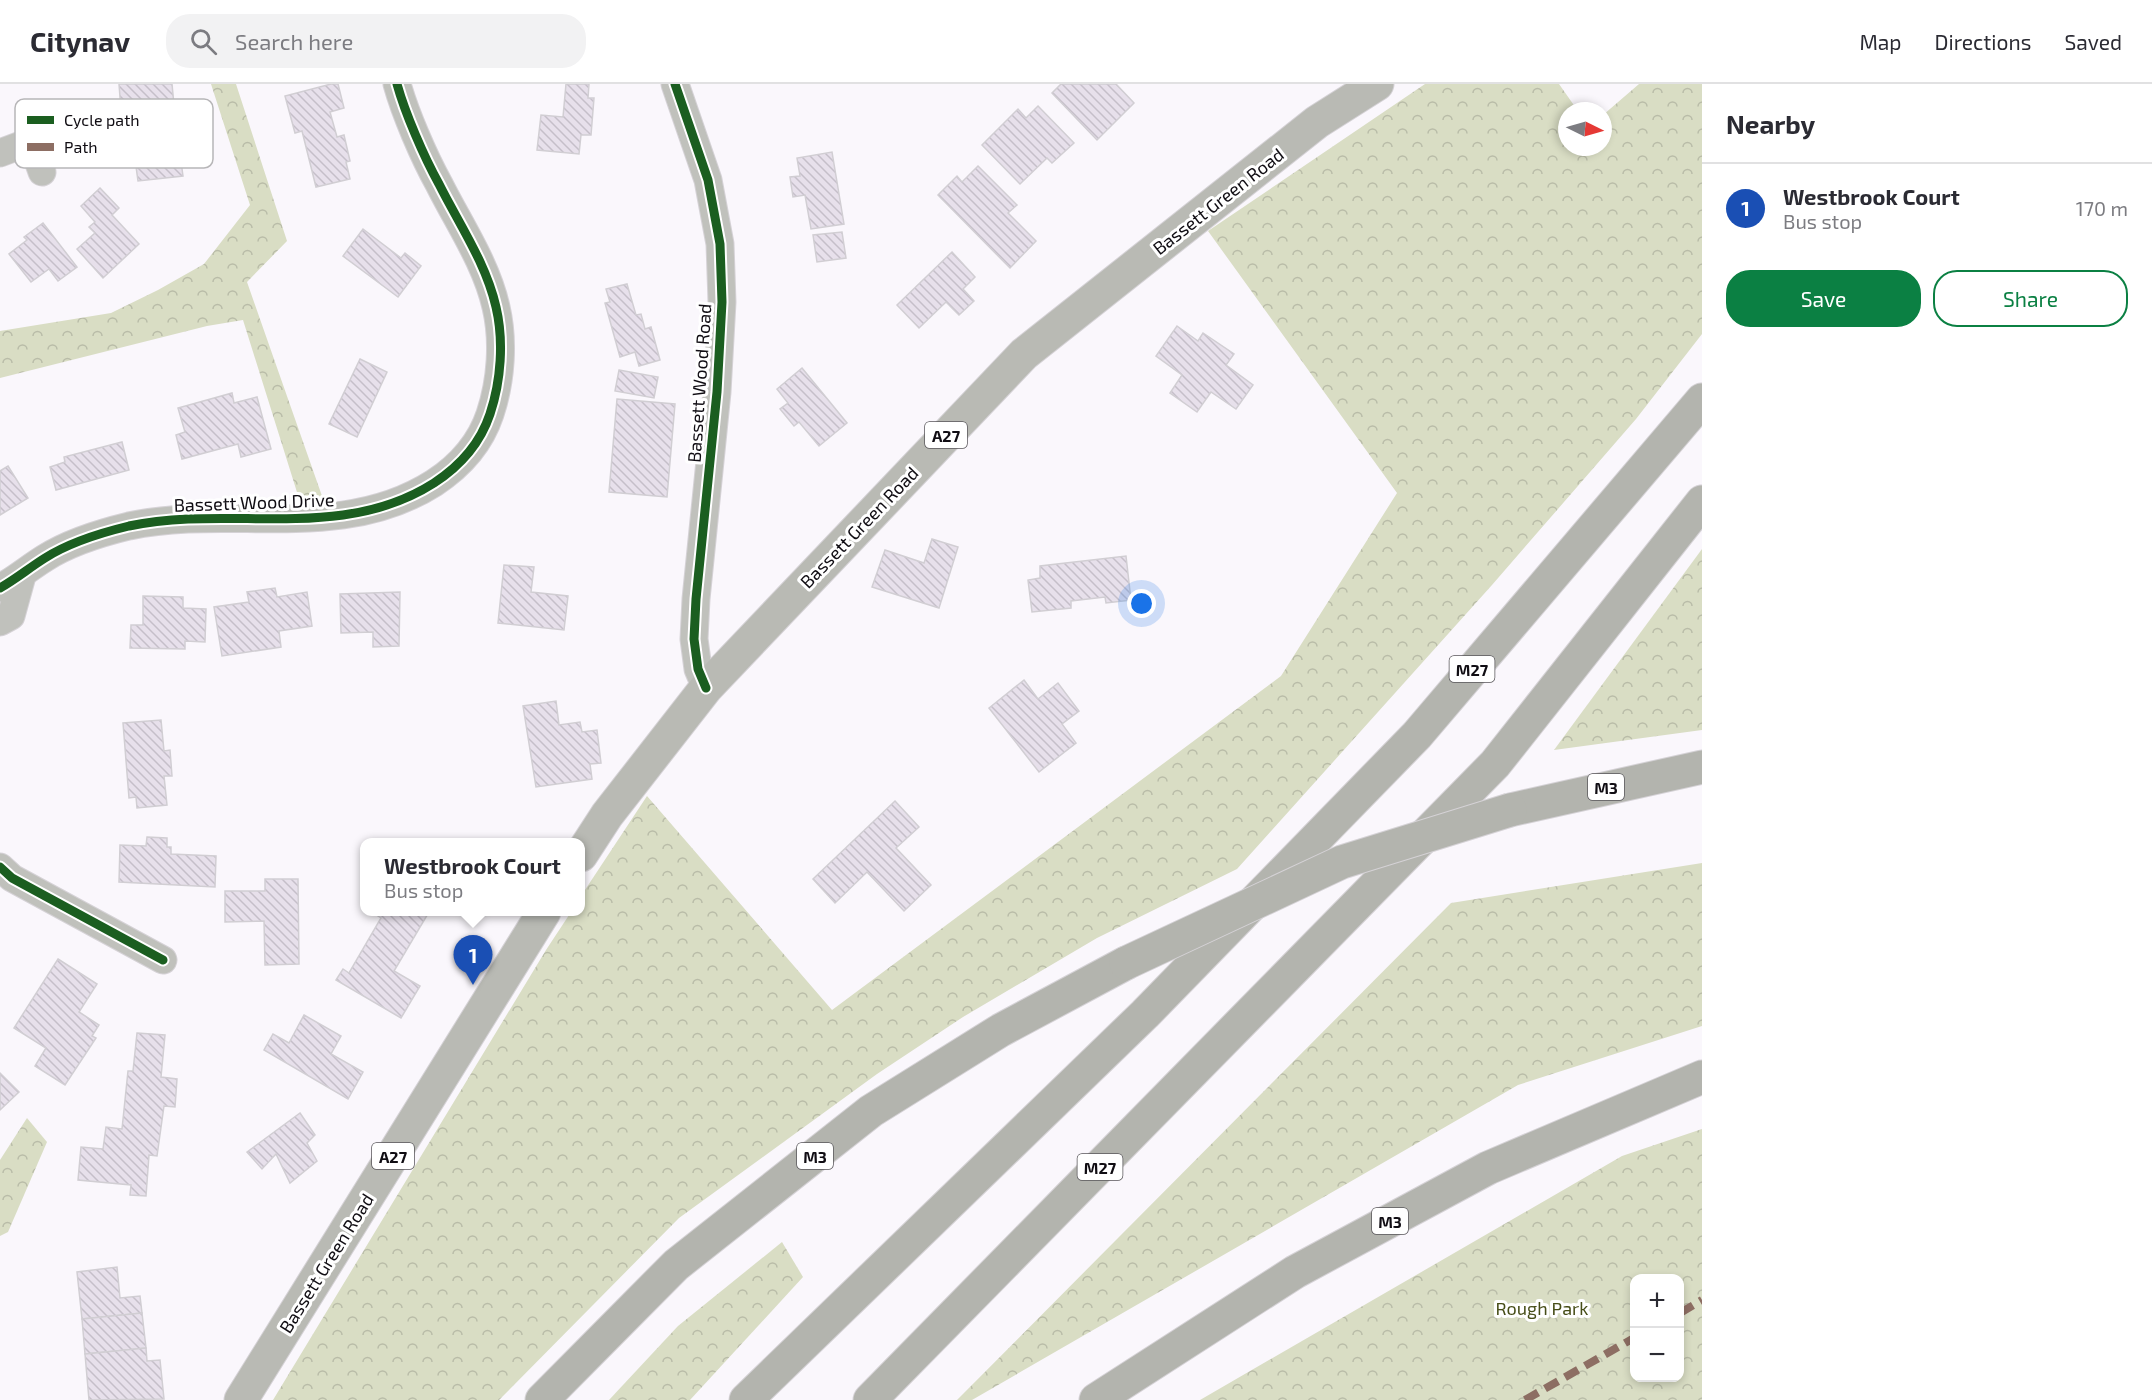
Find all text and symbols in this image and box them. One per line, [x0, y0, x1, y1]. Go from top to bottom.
search box [166, 14, 586, 68]
text: Citynav [30, 24, 130, 58]
icon: search [187, 25, 220, 58]
text: Search here [235, 28, 353, 54]
text: Map [1859, 29, 1902, 54]
text: Directions [1935, 29, 2031, 54]
text: Saved [2064, 29, 2122, 54]
legend [15, 99, 213, 168]
north arrow [1558, 102, 1612, 156]
text: Nearby [1726, 108, 1815, 139]
text: Cycle path [64, 110, 140, 129]
text: Path [64, 137, 98, 156]
street label: Bassett Green Road [1148, 143, 1288, 259]
text: Westbrook Court [1783, 183, 1960, 209]
text: 1 [1741, 196, 1750, 220]
text: 170 m [2076, 196, 2128, 220]
text: Bus stop [1783, 209, 1862, 233]
button: Save [1726, 270, 1921, 327]
button: Share [1933, 270, 2128, 327]
street label: Bassett Wood Road [682, 303, 716, 463]
road number: A27 [925, 422, 967, 448]
street label: Bassett Green Road [795, 462, 923, 592]
street label: Bassett Wood Drive [173, 488, 335, 516]
your location [1127, 589, 1156, 618]
road number: M27 [1450, 656, 1494, 682]
road number: M3 [1588, 774, 1624, 800]
popup [360, 838, 585, 916]
text: Westbrook Court [384, 852, 561, 878]
text: Bus stop [384, 878, 463, 902]
pin: 1 [454, 936, 492, 985]
road number: A27 [372, 1143, 414, 1169]
road number: M3 [797, 1143, 833, 1169]
road number: M27 [1078, 1154, 1122, 1180]
street label: Bassett Green Road [274, 1189, 378, 1337]
road number: M3 [1372, 1208, 1408, 1234]
map controls [1630, 1274, 1684, 1382]
button: + [1630, 1274, 1684, 1328]
park label: Rough Park [1496, 1297, 1588, 1319]
button: − [1630, 1328, 1684, 1382]

